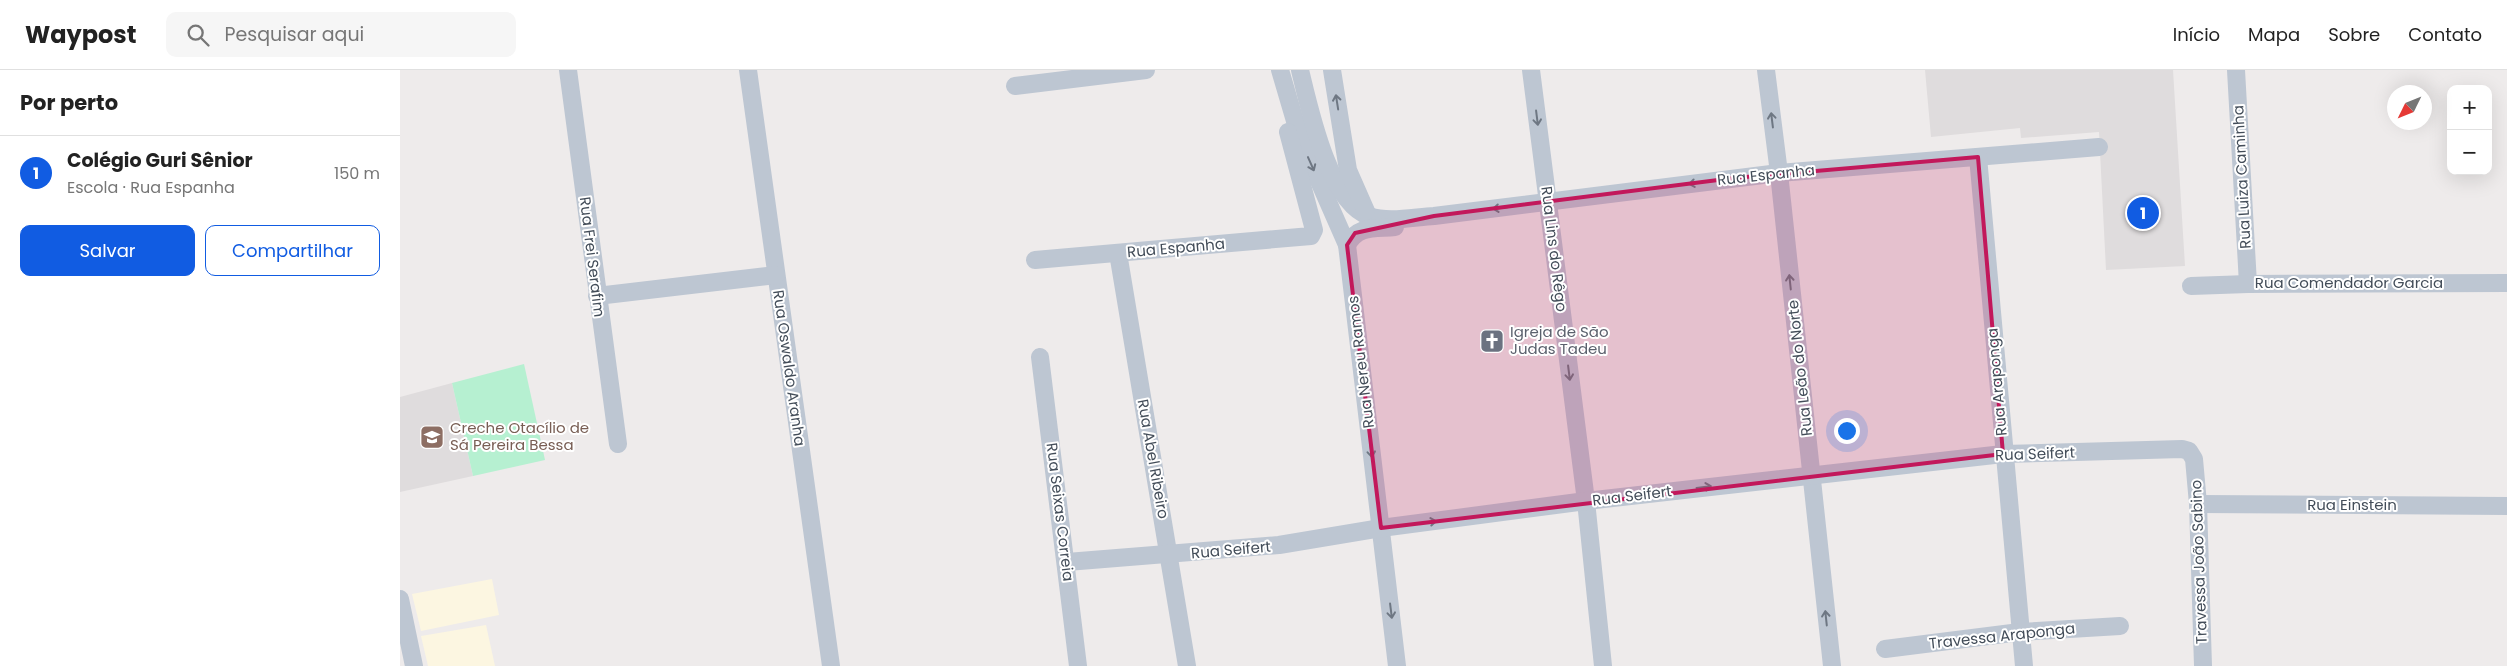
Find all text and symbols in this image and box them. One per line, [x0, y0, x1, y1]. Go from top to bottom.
search box [166, 12, 516, 57]
text: Waypost [25, 18, 136, 51]
icon: search [184, 21, 212, 49]
text: Pesquisar aqui [224, 21, 364, 48]
text: Início [2173, 22, 2220, 47]
text: Mapa [2248, 22, 2300, 47]
text: Sobre [2328, 22, 2380, 47]
text: Contato [2408, 22, 2482, 47]
north arrow [2387, 85, 2432, 130]
map controls [2447, 85, 2492, 175]
button: + [2447, 85, 2492, 130]
text: Por perto [20, 88, 118, 117]
one-way arrow [1332, 95, 1342, 111]
street label: Rua Luiza Caminha [2227, 105, 2256, 249]
one-way arrow [1532, 110, 1542, 126]
one-way arrow [1767, 113, 1777, 129]
button: − [2447, 130, 2492, 175]
text: Colégio Guri Sênior [67, 147, 253, 174]
one-way arrow [1307, 156, 1317, 171]
street label: Rua Espanha [1716, 159, 1816, 190]
text: 1 [33, 162, 39, 185]
text: 150 m [334, 162, 380, 185]
text: Escola · Rua Espanha [67, 176, 235, 199]
one-way arrow [1688, 178, 1704, 188]
street label: Rua Lins do Rêgo [1536, 185, 1573, 313]
pin: 1 [2127, 194, 2159, 232]
street label: Rua Frei Serafim [575, 196, 610, 318]
one-way arrow [1492, 203, 1508, 213]
button: Salvar [20, 225, 195, 276]
button: Compartilhar [205, 225, 380, 276]
street label: Rua Espanha [1126, 233, 1226, 262]
street label: Rua Comendador Garcia [2255, 272, 2443, 293]
one-way arrow [1786, 274, 1795, 290]
street label: Rua Oswaldo Aranha [768, 288, 811, 447]
street label: Rua Nereu Ramos [1342, 294, 1379, 430]
street label: Rua Leão do Norte [1782, 299, 1817, 437]
place label: Igreja de São Judas Tadeu [1510, 321, 1609, 359]
street label: Rua Araponga [1981, 327, 2012, 437]
church icon: Igreja de São Judas Tadeu [1479, 328, 1505, 354]
one-way arrow [1565, 364, 1575, 380]
street label: Rua Abel Ribeiro [1133, 397, 1174, 520]
place label: Creche Otacílio de Sá Pereira Bessa [450, 417, 589, 455]
your location [1834, 418, 1860, 444]
school or university icon: Creche Otacílio de Sá Pereira Bessa [419, 424, 445, 450]
street label: Rua Seixas Correia [1042, 442, 1079, 582]
one-way arrow [1367, 442, 1377, 458]
street label: Rua Seifert [1995, 442, 2075, 465]
street label: Travessa João Sabino [2185, 479, 2212, 645]
street label: Rua Seifert [1591, 480, 1673, 511]
one-way arrow [1695, 482, 1711, 492]
street label: Rua Einstein [2307, 494, 2397, 515]
one-way arrow [1421, 516, 1437, 526]
street label: Rua Seifert [1190, 536, 1272, 563]
one-way arrow [1386, 603, 1396, 619]
one-way arrow [1821, 610, 1831, 626]
street label: Travessa Araponga [1928, 617, 2076, 654]

